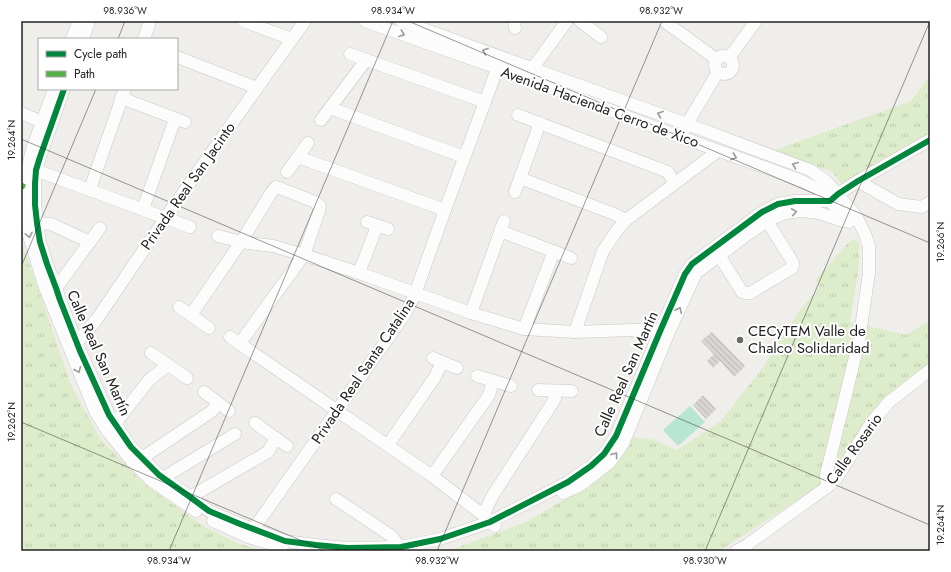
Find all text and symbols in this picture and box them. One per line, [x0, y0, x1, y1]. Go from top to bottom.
text: 98.936°W [103, 3, 147, 18]
text: 98.934°W [371, 3, 415, 18]
text: 98.932°W [639, 3, 683, 18]
one-way arrow [398, 29, 405, 38]
legend [38, 38, 178, 90]
text: Cycle path [74, 45, 127, 63]
one-way arrow [482, 48, 489, 56]
street label: Avenida Hacienda Cerro de Xico [498, 61, 702, 153]
text: Path [74, 65, 95, 83]
one-way arrow [657, 110, 664, 119]
street label: Privada Real San Jacinto [135, 118, 241, 254]
text: 19.264°N [4, 120, 19, 160]
one-way arrow [730, 152, 737, 160]
one-way arrow [792, 161, 799, 169]
one-way arrow [791, 208, 797, 217]
text: 19.266°N [933, 222, 948, 262]
one-way arrow [25, 232, 33, 238]
street label: Calle Real San Martín [61, 287, 137, 419]
street label: Privada Real Santa Catalina [306, 294, 420, 448]
one-way arrow [674, 307, 682, 315]
street label: Calle Real San Martín [588, 308, 664, 440]
place label: CECyTEM Valle de Chalco Solidaridad [748, 320, 870, 359]
marker: CECyTEM Valle de Chalco Solidaridad [735, 335, 745, 345]
one-way arrow [74, 367, 82, 374]
text: 19.262°N [4, 402, 19, 442]
street label: Calle Rosario [821, 409, 887, 489]
one-way arrow [610, 452, 617, 459]
text: 19.264°N [933, 505, 948, 545]
text: 98.934°W [147, 553, 191, 568]
text: 98.932°W [415, 553, 459, 568]
text: 98.930°W [683, 553, 727, 568]

